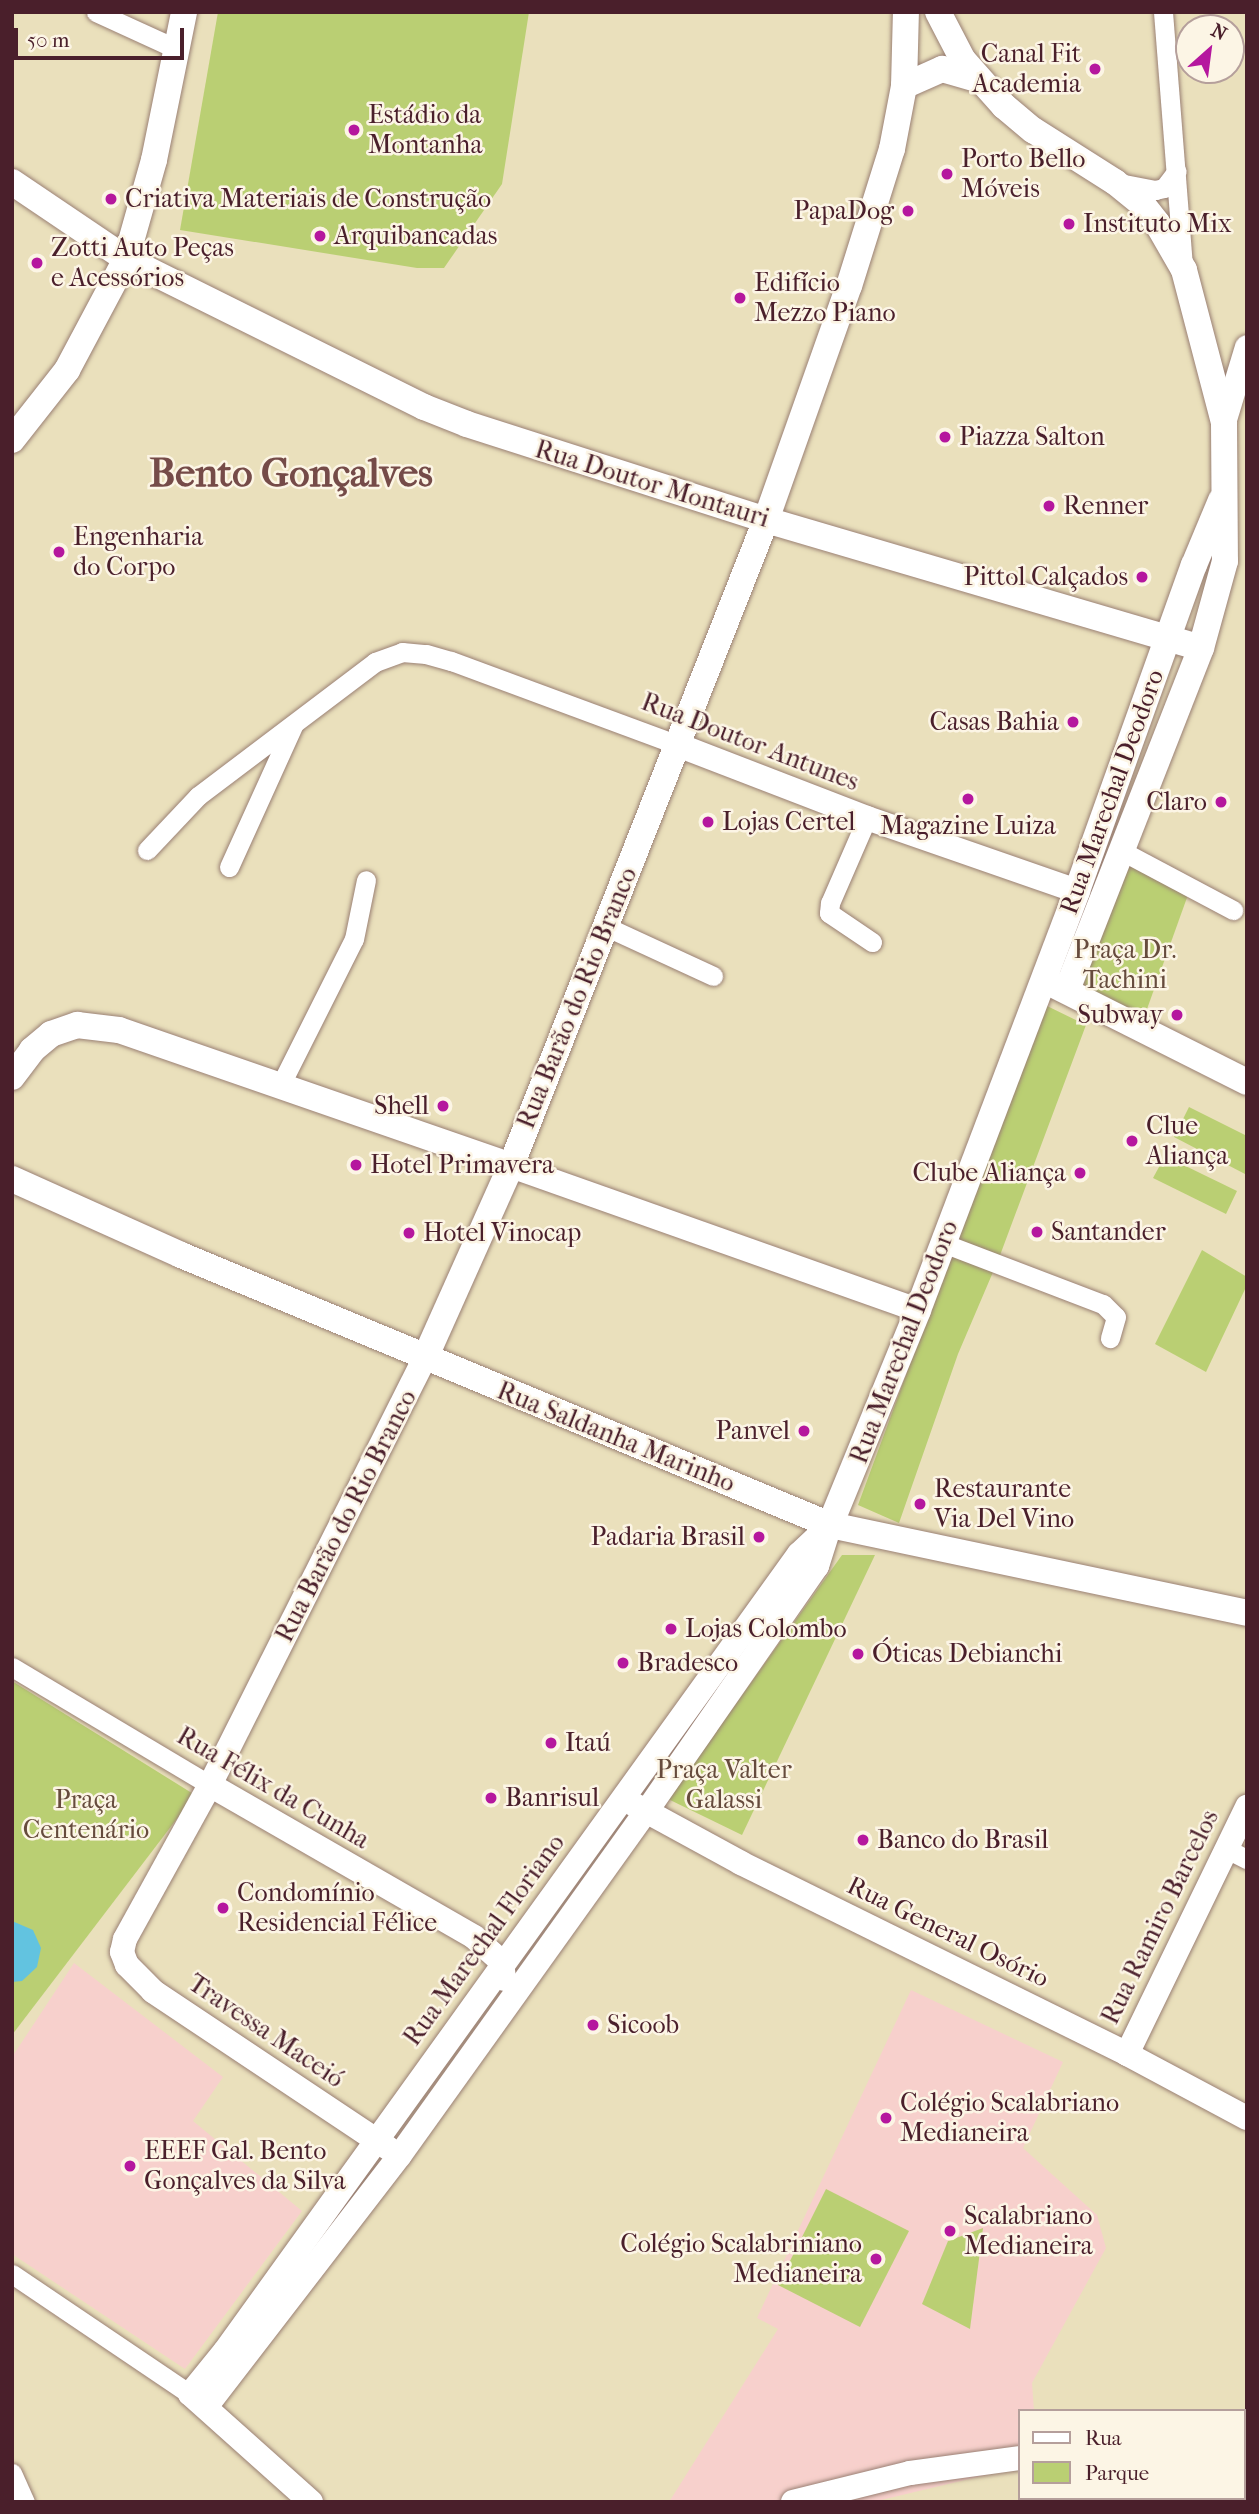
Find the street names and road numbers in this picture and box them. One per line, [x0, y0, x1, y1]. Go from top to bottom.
street label: Rua Doutor Montauri [531, 434, 773, 534]
street label: Rua Marechal Deodoro [1053, 665, 1171, 919]
street label: Rua Doutor Antunes [637, 686, 863, 798]
street label: Rua Barão do Rio Branco [510, 863, 644, 1133]
street label: Rua Marechal Deodoro [843, 1216, 965, 1468]
street label: Rua Saldanha Marinho [492, 1375, 740, 1499]
street label: Rua Barão do Rio Branco [269, 1385, 423, 1647]
street label: Rua Félix da Cunha [171, 1720, 375, 1856]
street label: Rua Ramiro Barcelos [1094, 1805, 1226, 2029]
street label: Rua Marechal Floriano [397, 1828, 571, 2052]
street label: Rua General Osório [842, 1870, 1054, 1994]
street label: Travessa Maceió [182, 1967, 350, 2095]

